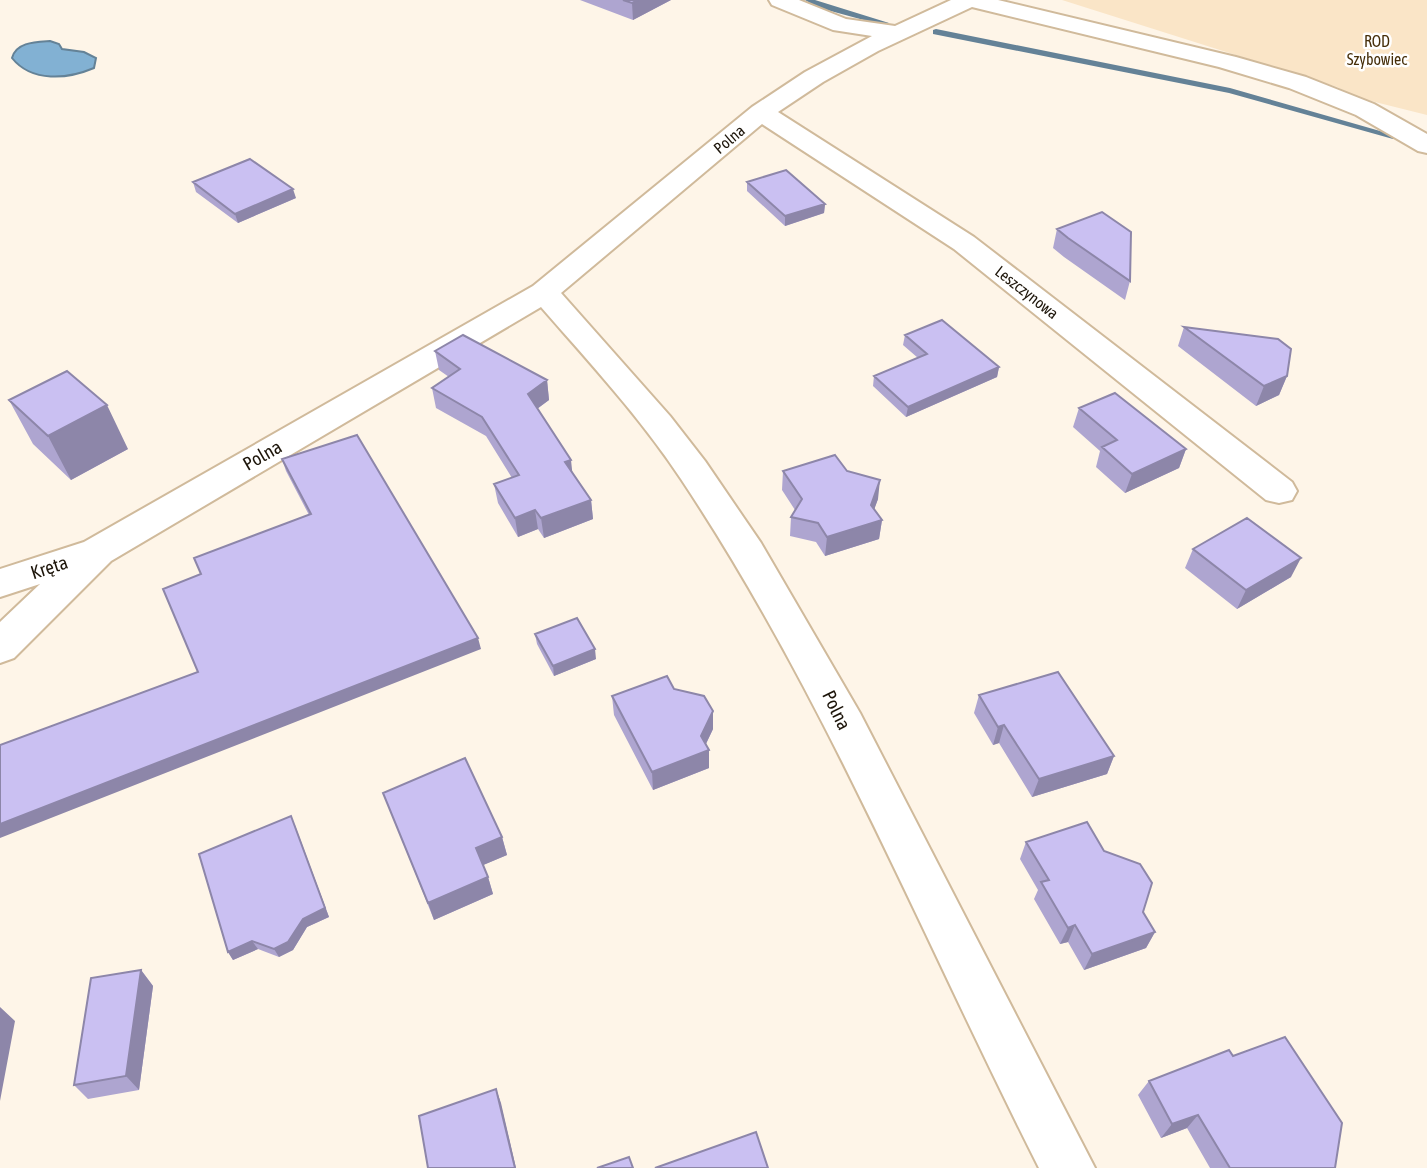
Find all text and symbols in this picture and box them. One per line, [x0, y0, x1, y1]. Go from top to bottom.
park label: ROD Szybowiec [1347, 32, 1407, 69]
street label: Polna [710, 121, 748, 157]
street label: Leszczynowa [991, 262, 1062, 323]
street label: Polna [239, 435, 285, 475]
street label: Kręta [28, 551, 70, 583]
street label: Polna [818, 687, 856, 733]

